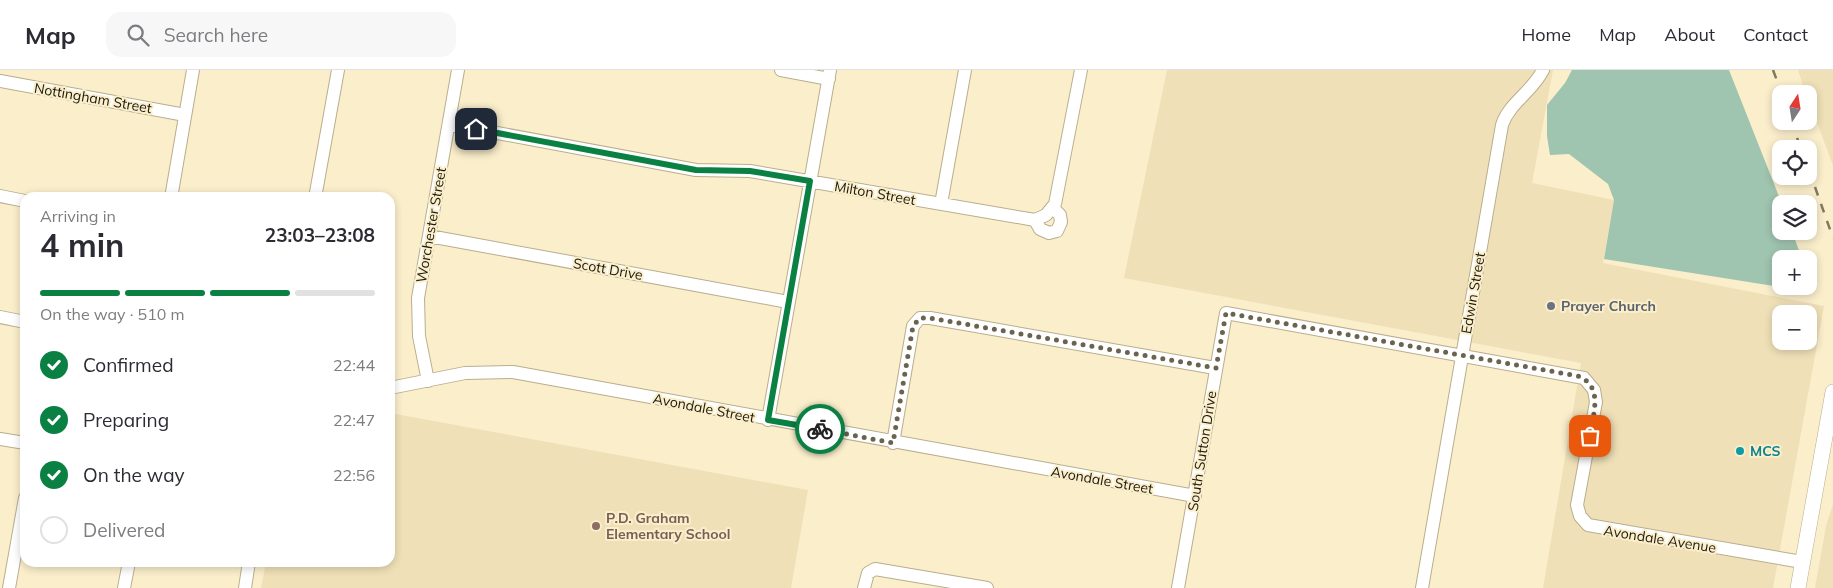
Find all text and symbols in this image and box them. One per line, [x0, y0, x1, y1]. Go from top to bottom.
search box [106, 12, 456, 57]
text: Map [25, 20, 76, 50]
icon: search [124, 21, 152, 49]
text: Search here [164, 23, 268, 47]
text: Home [1521, 23, 1571, 46]
text: Map [1599, 23, 1636, 46]
text: About [1664, 23, 1715, 46]
text: Contact [1743, 23, 1808, 46]
street label: Nottingham Street [33, 79, 153, 117]
north arrow [1772, 85, 1818, 130]
map controls [1772, 85, 1817, 350]
pin [455, 108, 497, 150]
icon: home [462, 115, 490, 143]
button: locate [1772, 140, 1817, 185]
street label: Worchester Street [412, 166, 450, 284]
street label: Milton Street [833, 177, 917, 209]
button: layers [1772, 195, 1817, 240]
text: Arriving in [40, 206, 116, 226]
text: 23:03–23:08 [265, 223, 375, 247]
text: 4 min [40, 225, 124, 265]
button: + [1772, 250, 1817, 295]
street label: Edwin Street [1457, 251, 1489, 335]
street label: Scott Drive [572, 254, 644, 284]
place label: Prayer Church [1561, 297, 1656, 315]
marker: Prayer Church [1545, 300, 1557, 312]
text: On the way · 510 m [40, 304, 185, 324]
button: − [1772, 305, 1817, 350]
icon: check [40, 351, 68, 379]
text: Confirmed [83, 353, 174, 377]
text: 22:44 [333, 355, 375, 375]
street label: Avondale Street [651, 389, 757, 427]
street label: South Sutton Drive [1184, 390, 1220, 512]
courier [795, 404, 845, 454]
icon: check [40, 406, 68, 434]
text: Preparing [83, 408, 169, 432]
text: 22:47 [333, 410, 375, 430]
icon: bike [806, 415, 834, 443]
pin [1569, 415, 1611, 457]
icon: bag [1576, 422, 1604, 450]
place label: MCS [1750, 442, 1781, 460]
marker: MCS [1734, 445, 1746, 457]
icon: check [40, 461, 68, 489]
street label: Avondale Street [1049, 462, 1155, 498]
text: On the way [83, 463, 185, 487]
text: 22:56 [333, 465, 375, 485]
place label: P.D. Graham Elementary School [606, 509, 730, 543]
text: Delivered [83, 518, 165, 542]
marker: P.D. Graham Elementary School [590, 520, 602, 532]
street label: Avondale Avenue [1602, 521, 1718, 557]

